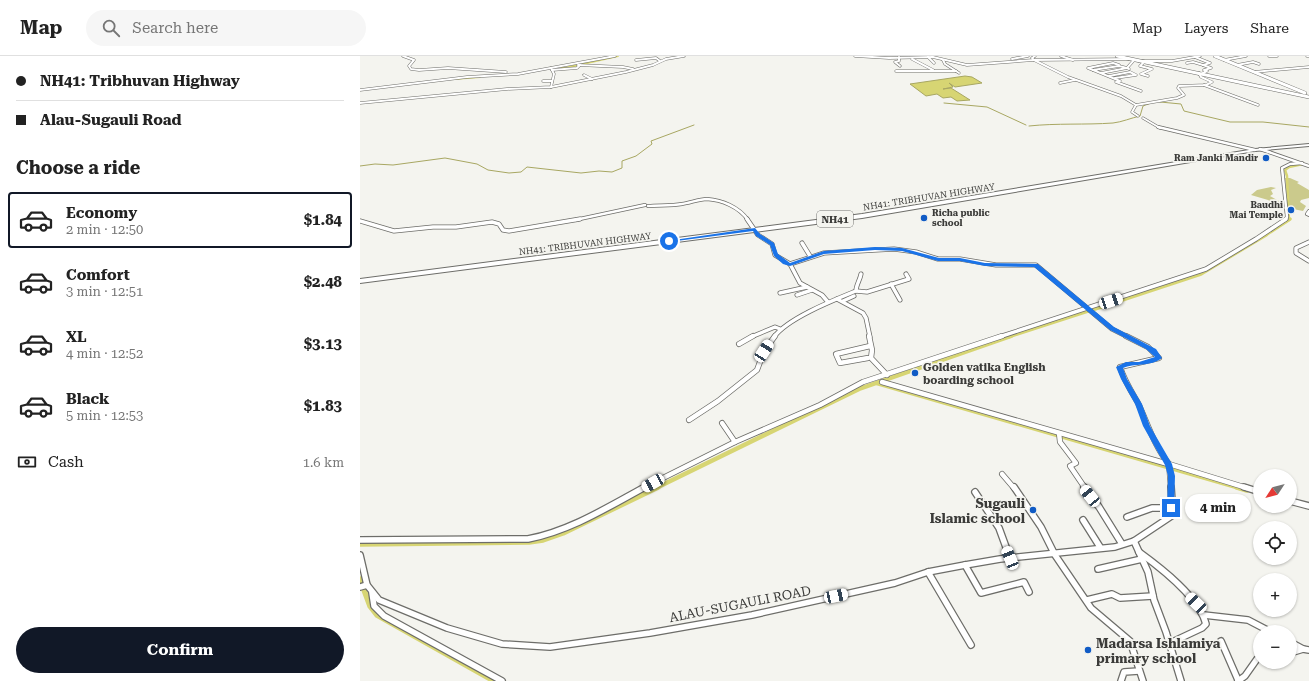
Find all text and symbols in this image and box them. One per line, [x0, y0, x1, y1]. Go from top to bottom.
search box [86, 10, 366, 46]
text: Map [20, 16, 62, 39]
icon: search [100, 17, 122, 39]
text: Search here [132, 19, 218, 37]
text: Map [1132, 20, 1162, 36]
text: Layers [1184, 20, 1228, 36]
text: Share [1250, 20, 1289, 36]
text: NH41: Tribhuvan Highway [40, 72, 240, 90]
text: Alau-Sugauli Road [40, 111, 182, 129]
place label: Ram Janki Mandir [1174, 153, 1258, 163]
marker: Ram Janki Mandir [1261, 153, 1271, 163]
text: Choose a ride [16, 157, 140, 178]
street label: NH41: TRIBHUVAN HIGHWAY [862, 181, 996, 212]
place label: Baudhi Mai Temple [1230, 200, 1284, 220]
icon: car [18, 202, 54, 238]
text: Economy [66, 204, 137, 222]
marker: Baudhi Mai Temple [1286, 205, 1296, 215]
place label: Richa public school [932, 208, 990, 228]
text: $1.84 [304, 211, 342, 229]
road number: NH41 [817, 211, 853, 227]
marker: Richa public school [919, 213, 929, 223]
text: 2 min · 12:50 [66, 222, 143, 237]
street label: NH41: TRIBHUVAN HIGHWAY [518, 231, 653, 257]
route start [660, 232, 678, 250]
icon: car [18, 264, 54, 300]
text: Comfort [66, 266, 130, 284]
text: $2.48 [304, 273, 342, 291]
text: 3 min · 12:51 [66, 284, 143, 299]
car [1098, 292, 1124, 310]
icon: car [18, 326, 54, 362]
text: XL [66, 328, 87, 346]
text: $3.13 [304, 335, 342, 353]
car [752, 338, 776, 364]
text: 4 min · 12:52 [66, 346, 143, 361]
place label: Golden vatika English boarding school [923, 361, 1046, 387]
marker: Golden vatika English boarding school [910, 368, 920, 378]
icon: car [18, 388, 54, 424]
text: Black [66, 390, 109, 408]
text: $1.83 [304, 397, 342, 415]
text: 5 min · 12:53 [66, 408, 143, 423]
icon: cash [16, 451, 38, 473]
text: Cash [48, 453, 84, 471]
text: 1.6 km [303, 455, 344, 470]
north arrow [1253, 469, 1297, 513]
map controls [1253, 469, 1297, 669]
car [640, 472, 666, 494]
car [1078, 483, 1102, 509]
callout: 4 min [1185, 494, 1251, 522]
place label: Sugauli Islamic school [930, 496, 1026, 526]
route end [1162, 499, 1180, 517]
text: 4 min [1200, 500, 1236, 515]
marker: Sugauli Islamic school [1028, 505, 1038, 515]
button: locate [1253, 521, 1297, 565]
car [1000, 545, 1020, 571]
button: + [1253, 573, 1297, 617]
street label: ALAU-SUGAULI ROAD [668, 583, 812, 625]
car [823, 588, 849, 604]
car [1183, 590, 1209, 616]
button: − [1253, 625, 1297, 669]
button: Confirm [16, 627, 344, 673]
place label: Madarsa Ishlamiya primary school [1096, 636, 1221, 666]
marker: Madarsa Ishlamiya primary school [1083, 645, 1093, 655]

